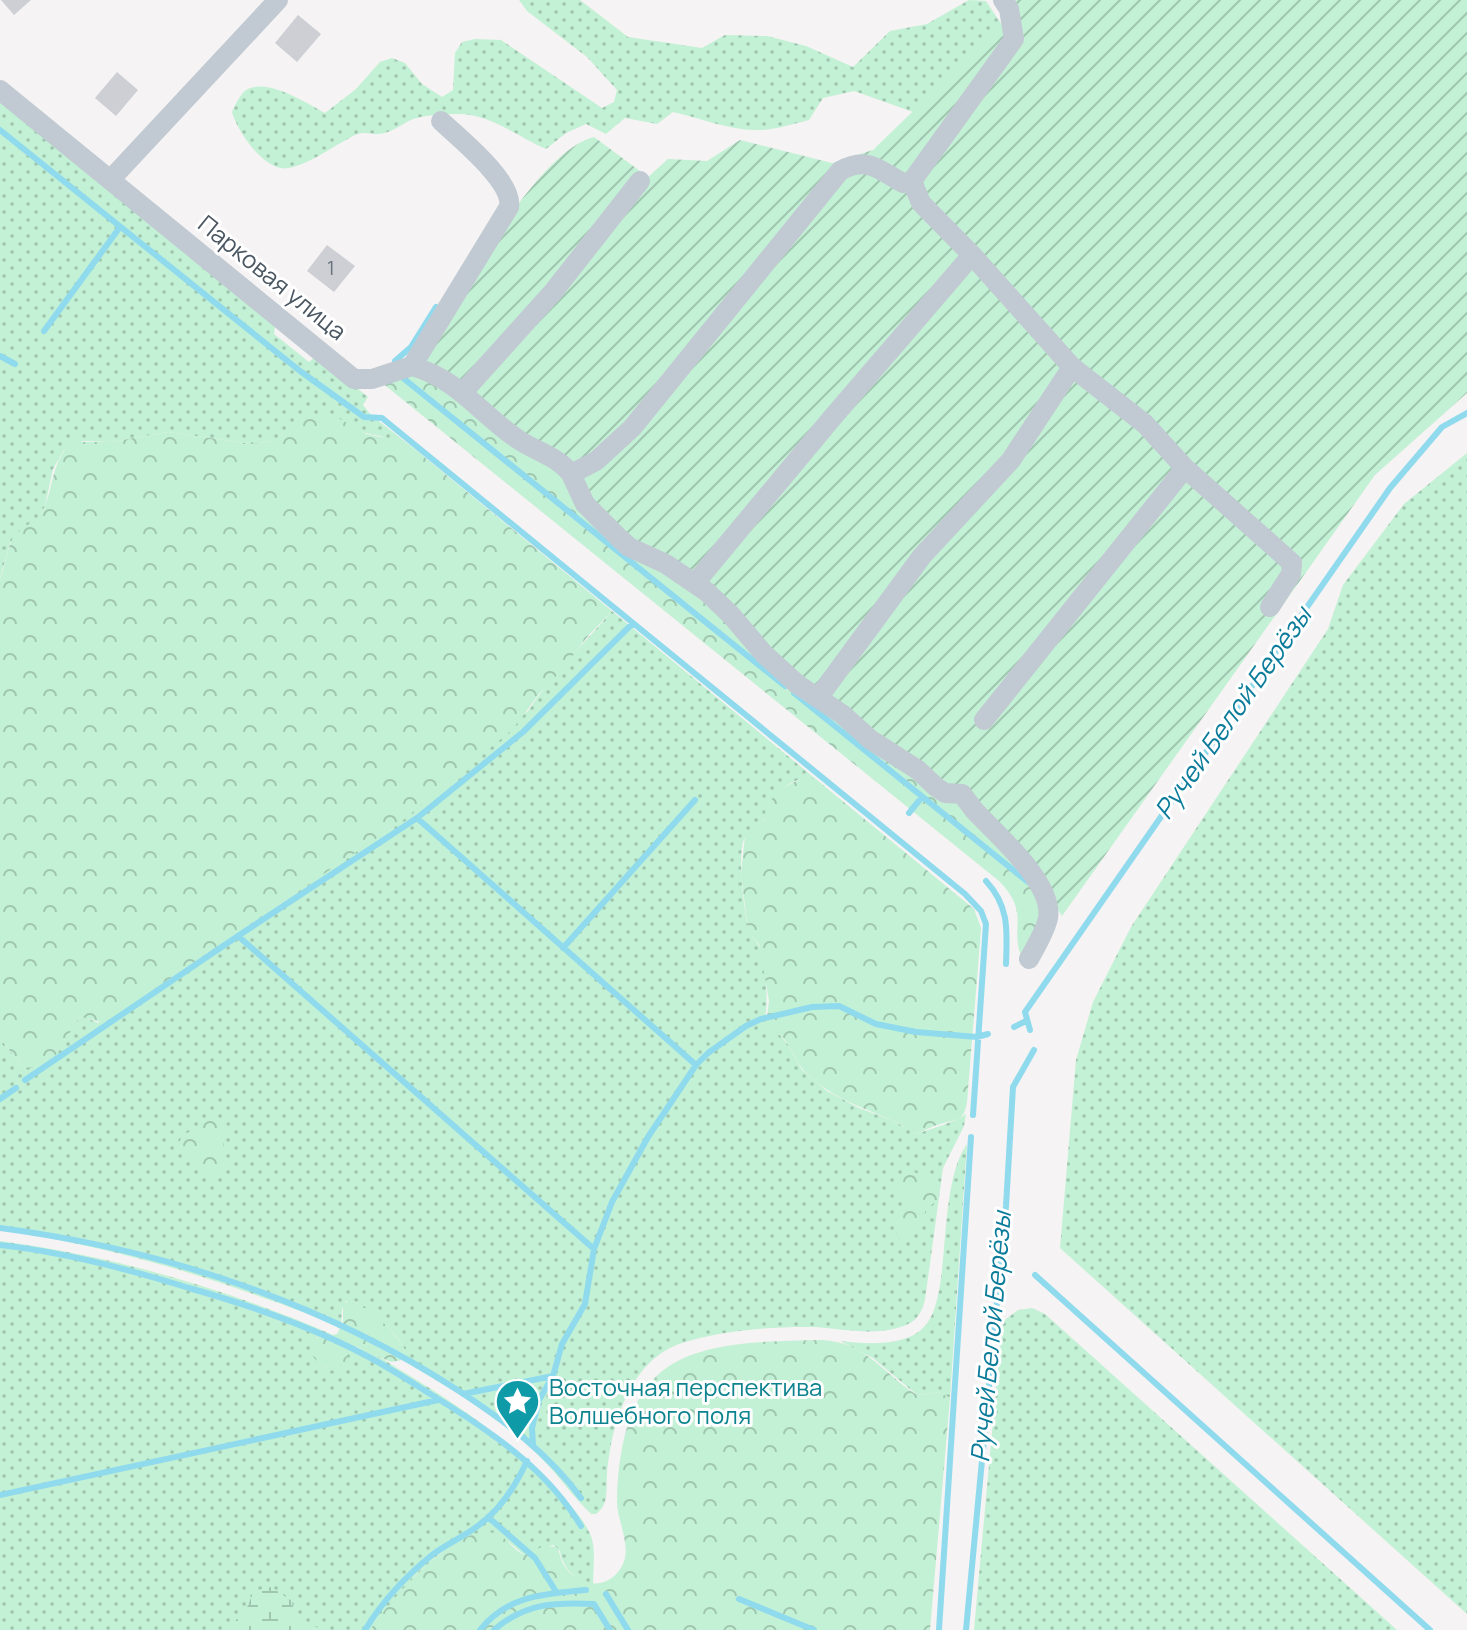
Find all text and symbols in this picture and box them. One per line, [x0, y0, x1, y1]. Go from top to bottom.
street label: Парковая улица [192, 207, 354, 347]
house number: 1 [327, 254, 335, 281]
water label: Ручей Белой Берёзы [1145, 597, 1321, 826]
water label: Ручей Белой Берёзы [961, 1207, 1019, 1464]
place label: Восточная перспектива Волшебного поля [549, 1370, 822, 1431]
place icon: Восточная перспектива Волшебного поля [494, 1378, 542, 1441]

